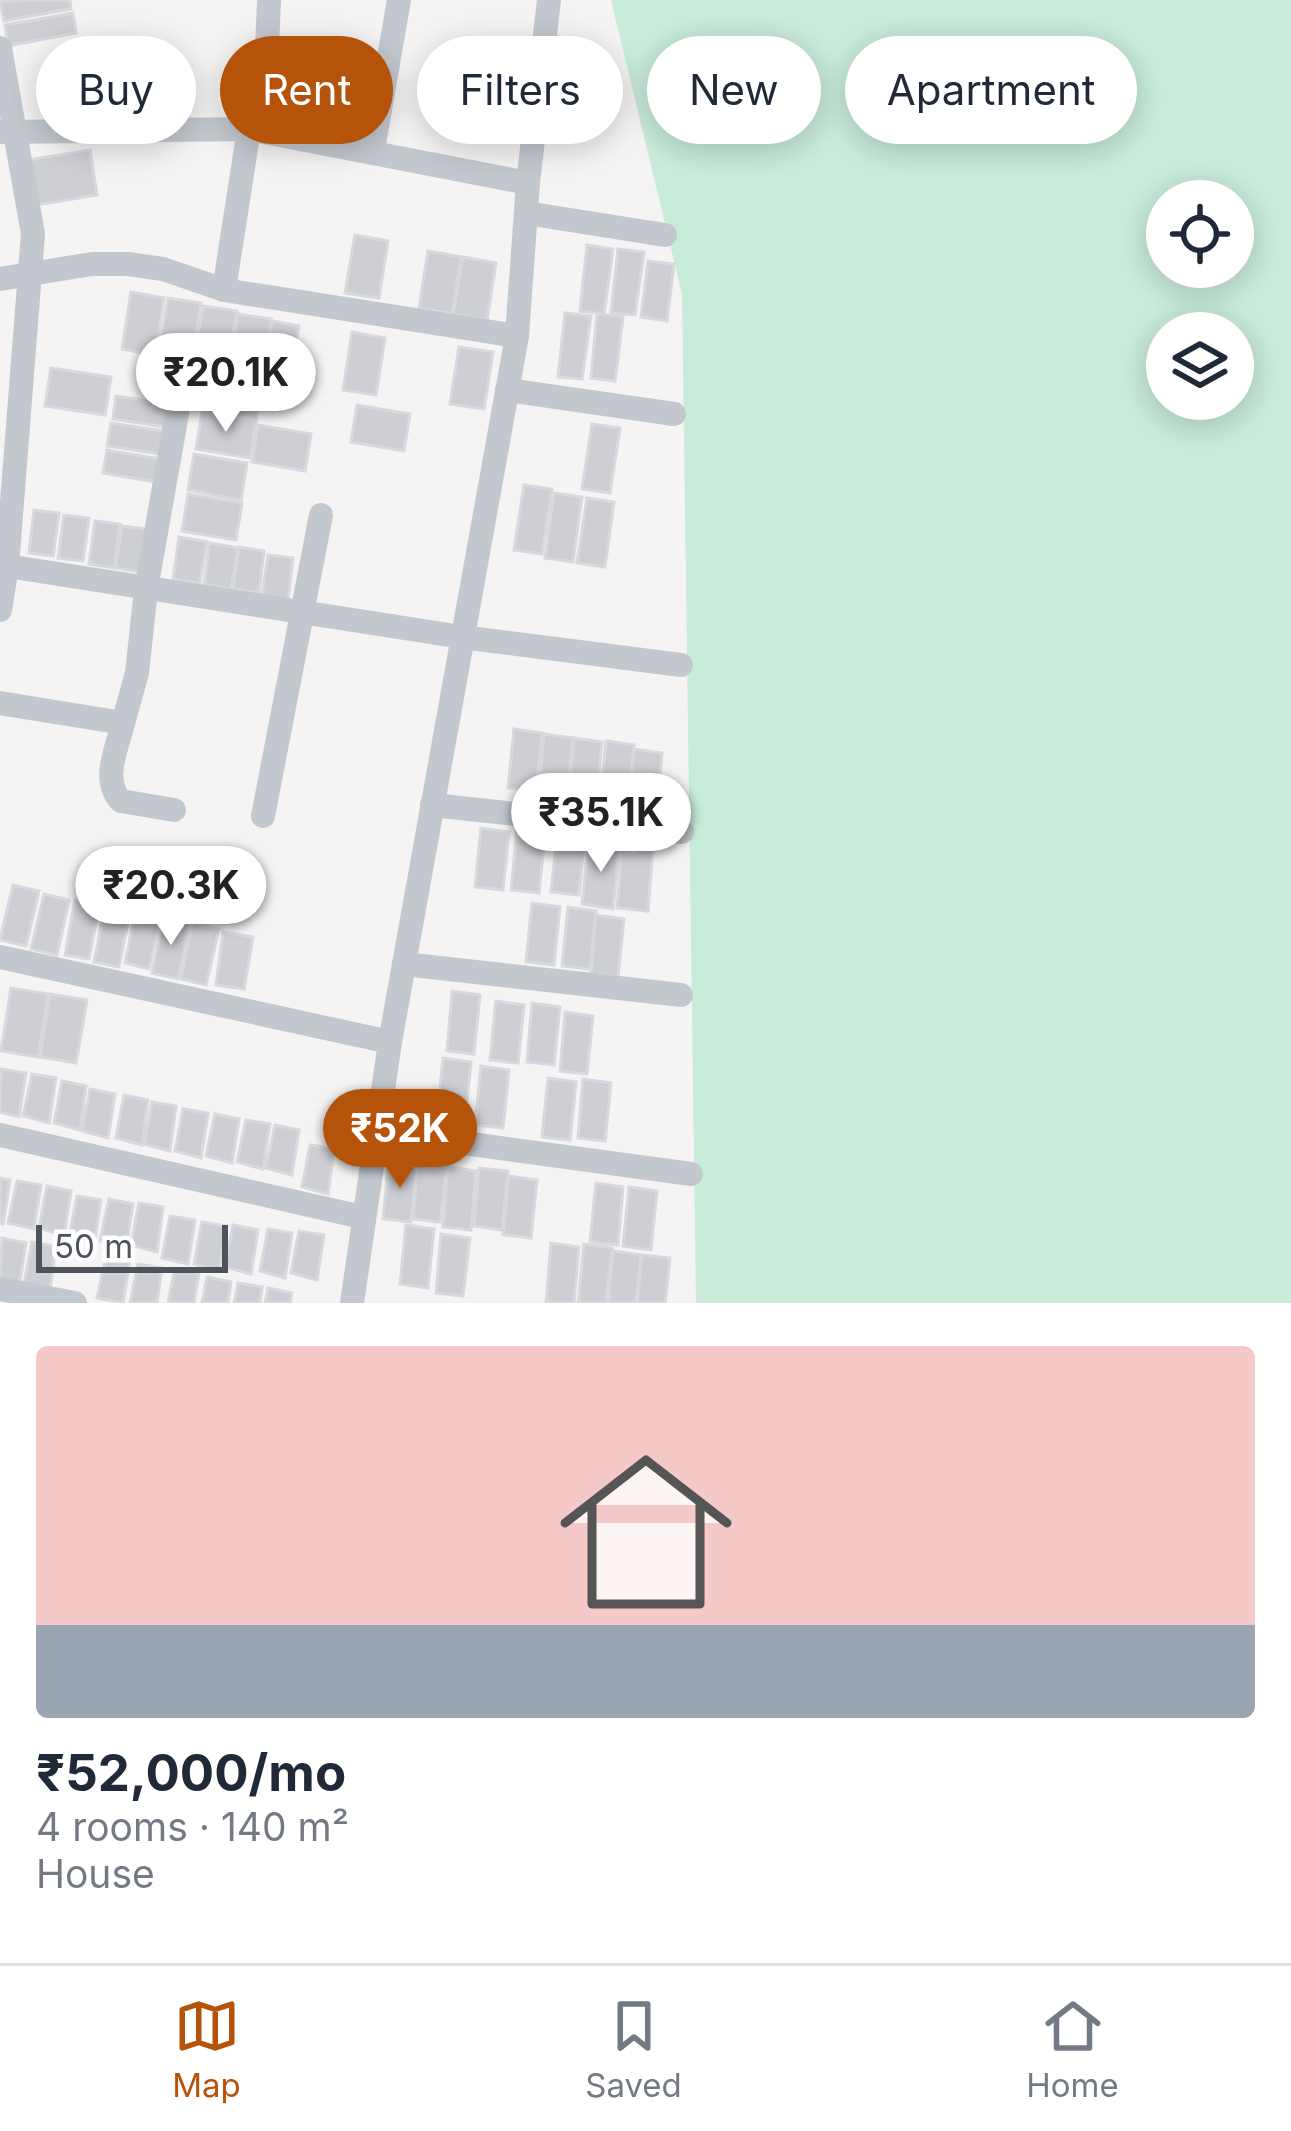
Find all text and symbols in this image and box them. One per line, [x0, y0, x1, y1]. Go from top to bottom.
chip: Buy [36, 36, 196, 144]
chip: Rent [220, 36, 393, 144]
chip: Filters [417, 36, 623, 144]
chip: New [647, 36, 821, 144]
chip: Apartment [845, 36, 1137, 144]
map controls [1146, 180, 1254, 420]
button: locate [1146, 180, 1254, 288]
button: layers [1146, 312, 1254, 420]
pin: ₹20.1K [128, 333, 324, 435]
text: ₹20.1K [163, 348, 289, 395]
pin: ₹35.1K [503, 773, 699, 875]
text: ₹35.1K [538, 788, 664, 835]
pin: ₹20.3K [73, 846, 269, 948]
text: ₹20.3K [102, 861, 240, 908]
pin: ₹52K [329, 1089, 471, 1191]
text: ₹52K [350, 1104, 450, 1151]
scale bar [36, 1219, 228, 1272]
text: 50 m [54, 1226, 133, 1266]
icon: home [538, 1424, 754, 1640]
text: ₹52,000/mo [36, 1742, 346, 1803]
text: 4 rooms · 140 m² [36, 1803, 349, 1850]
text: House [36, 1850, 155, 1897]
tab: Map [172, 1993, 241, 2105]
tab: Saved [585, 1993, 682, 2105]
tab: Home [1026, 1993, 1119, 2105]

